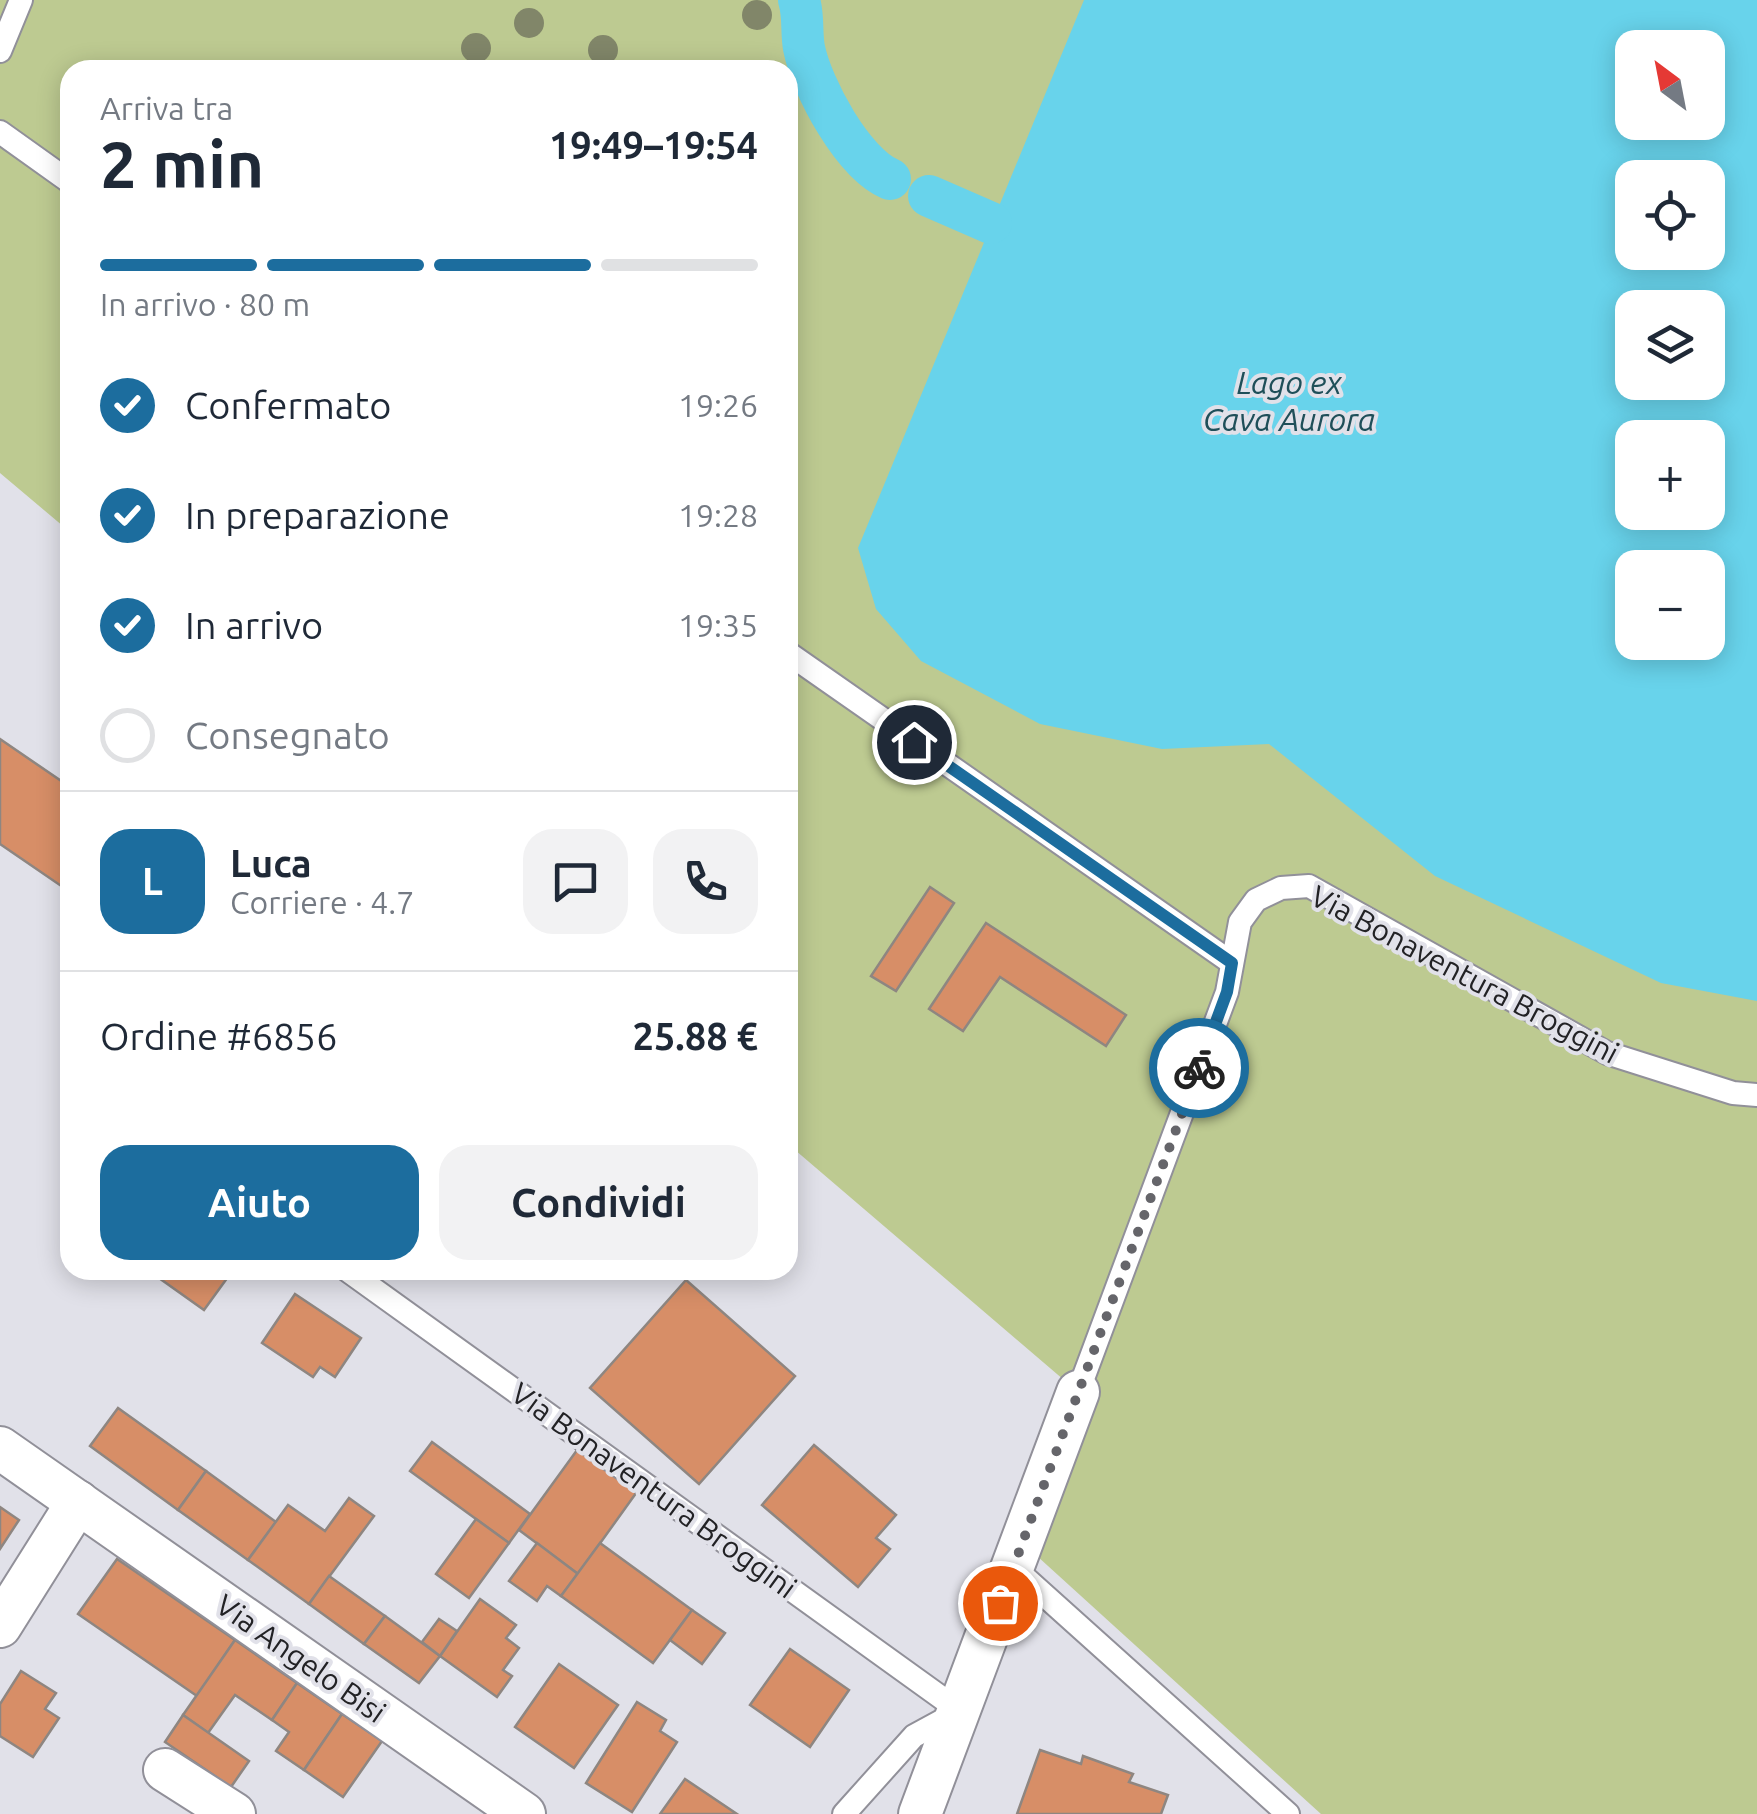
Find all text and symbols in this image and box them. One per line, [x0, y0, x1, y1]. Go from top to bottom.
north arrow [1615, 30, 1725, 140]
map controls [1615, 30, 1725, 660]
text: Arriva tra [100, 90, 233, 126]
text: 19:49–19:54 [549, 124, 758, 166]
text: 2 min [100, 127, 264, 200]
button: locate [1615, 160, 1725, 270]
text: In arrivo · 80 m [100, 286, 310, 322]
button: layers [1615, 290, 1725, 400]
water label: Lago ex Cava Aurora [1203, 364, 1375, 437]
icon: check [100, 378, 155, 433]
text: Confermato [185, 384, 391, 426]
text: 19:26 [678, 387, 758, 423]
button: + [1615, 420, 1725, 530]
icon: check [100, 488, 155, 543]
text: In preparazione [185, 494, 450, 536]
text: 19:28 [678, 497, 758, 533]
button: − [1615, 550, 1725, 660]
icon: check [100, 598, 155, 653]
text: In arrivo [185, 604, 323, 646]
text: 19:35 [678, 607, 758, 643]
pin [872, 700, 957, 785]
text: Consegnato [185, 714, 390, 756]
icon: home [887, 715, 942, 770]
button: chat [523, 829, 628, 934]
button: phone [653, 829, 758, 934]
text: Luca [230, 842, 312, 884]
text: L [142, 860, 163, 902]
street label: Via Bonaventura Broggini [1305, 878, 1625, 1070]
text: Corriere · 4.7 [230, 884, 414, 920]
text: Ordine #6856 [100, 1015, 337, 1057]
text: 25.88 € [632, 1015, 758, 1057]
courier [1149, 1018, 1249, 1118]
icon: bike [1172, 1041, 1227, 1096]
button: Aiuto [100, 1145, 419, 1260]
button: Condividi [439, 1145, 758, 1260]
street label: Via Bonaventura Broggini [505, 1375, 803, 1605]
pin [958, 1561, 1043, 1646]
icon: bag [973, 1576, 1028, 1631]
street label: Via Angelo Bisi [210, 1587, 392, 1729]

